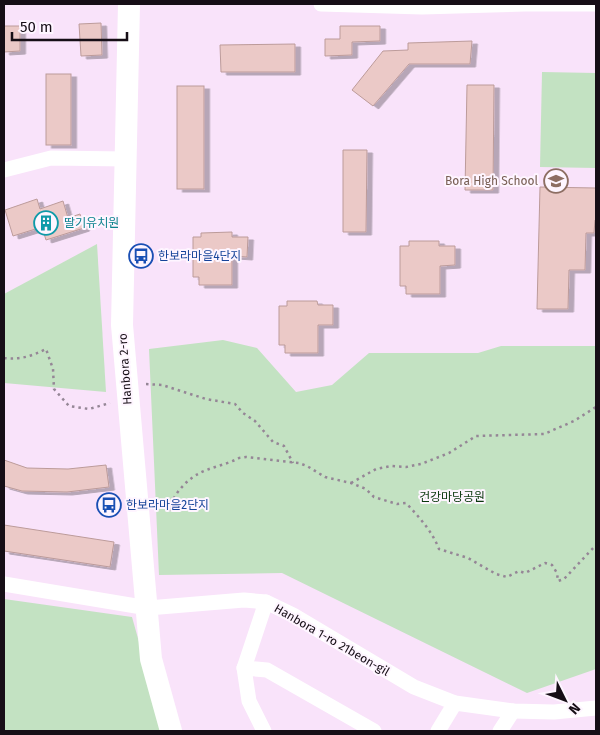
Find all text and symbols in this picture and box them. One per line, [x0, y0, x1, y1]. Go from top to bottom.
scale bar [12, 10, 128, 42]
text: 50 m [20, 18, 53, 36]
school or university icon: Bora High School [543, 168, 569, 194]
place label: Bora High School [445, 174, 538, 188]
building icon: 딸기유치원 [33, 210, 59, 236]
place label: 딸기유치원 [64, 216, 119, 230]
bus stop icon: 한보라마을4단지 [128, 243, 154, 269]
place label: 한보라마을4단지 [158, 249, 242, 263]
street label: Hanbora 2-ro [116, 333, 134, 405]
park label: 건강마당공원 [419, 490, 485, 504]
bus stop icon: 한보라마을2단지 [96, 492, 122, 518]
place label: 한보라마을2단지 [126, 498, 209, 512]
street label: Hanbora 1-ro 21beon-gil [272, 601, 393, 679]
north arrow [540, 675, 590, 725]
text: N [565, 699, 584, 718]

